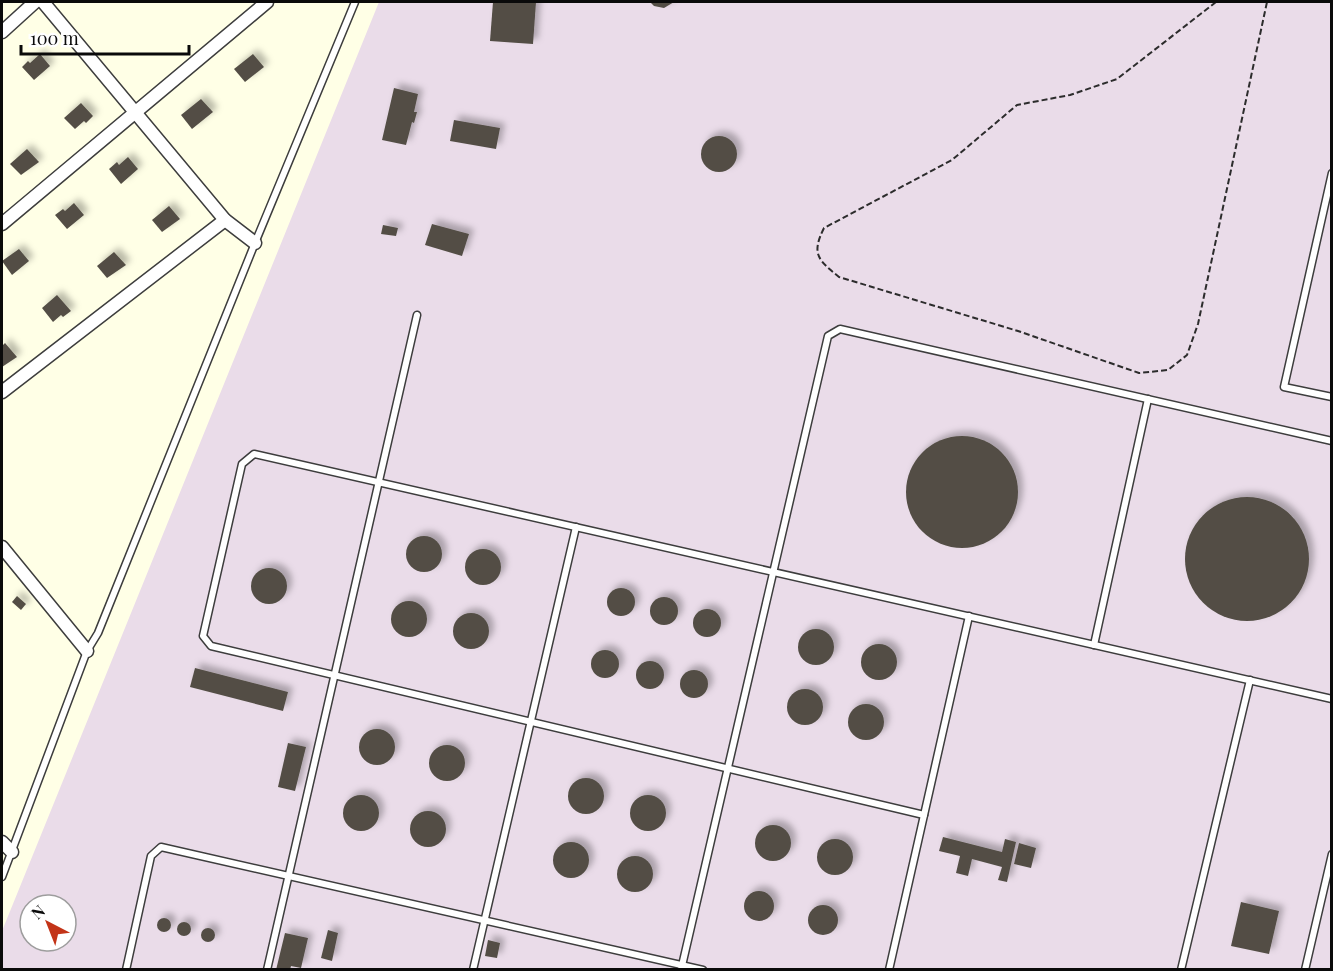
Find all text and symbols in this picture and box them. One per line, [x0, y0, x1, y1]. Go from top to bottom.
scale bar [21, 18, 189, 56]
text: 100 m [30, 26, 79, 50]
north arrow [18, 893, 78, 953]
text: N [26, 900, 49, 923]

